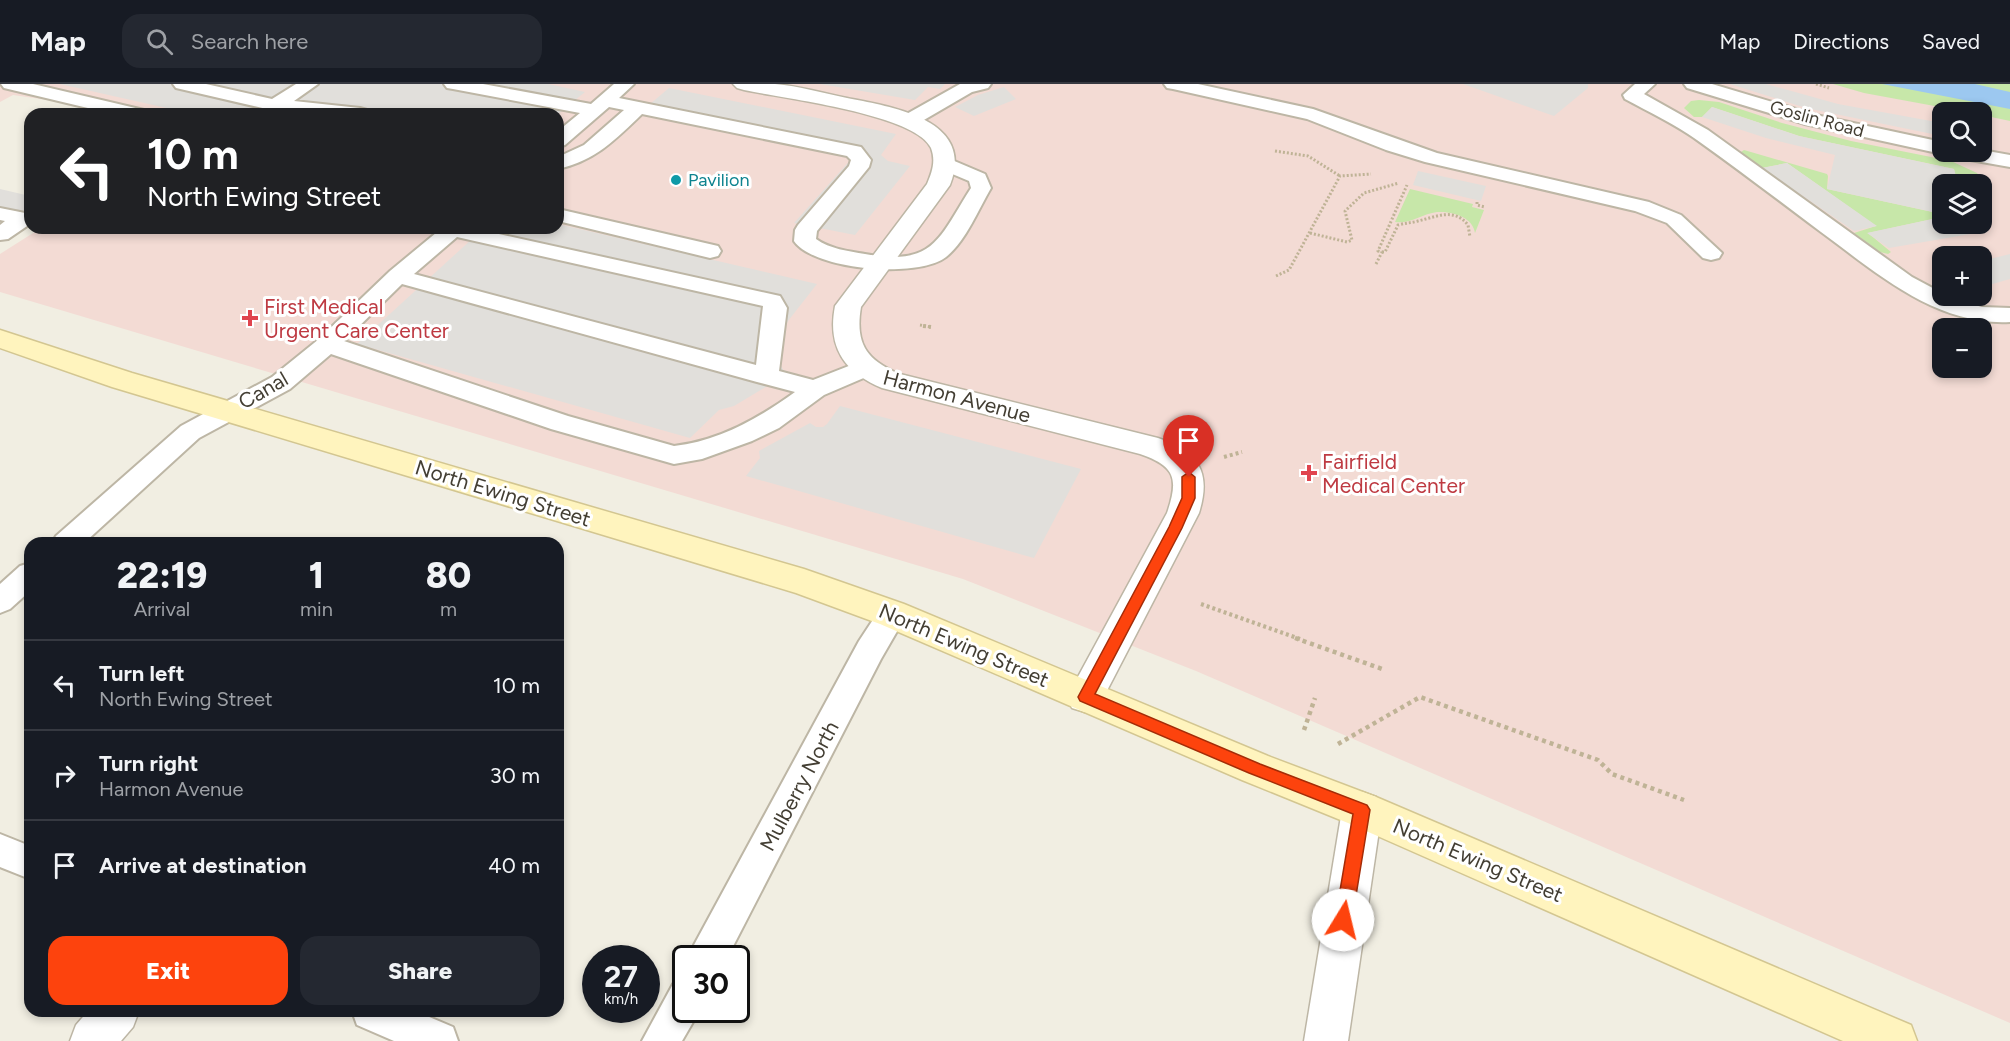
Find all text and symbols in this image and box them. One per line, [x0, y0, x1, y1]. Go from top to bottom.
search box [122, 14, 542, 68]
text: Map [30, 24, 86, 58]
icon: search [143, 25, 176, 58]
text: Search here [191, 28, 308, 55]
text: Map [1719, 29, 1760, 54]
text: Directions [1793, 29, 1889, 54]
text: Saved [1922, 29, 1980, 54]
street label: Goslin Road [1768, 96, 1866, 142]
map controls [1932, 102, 1992, 378]
button: search [1932, 102, 1992, 162]
text: 10 m [147, 129, 239, 180]
icon: left [48, 132, 126, 210]
place label: Pavilion [688, 169, 749, 191]
marker: Pavilion [669, 173, 683, 187]
button: layers [1932, 174, 1992, 234]
text: North Ewing Street [147, 180, 381, 213]
button: + [1932, 246, 1992, 306]
place label: First Medical Urgent Care Center [264, 294, 449, 343]
marker: First Medical Urgent Care Center [241, 309, 259, 327]
button: − [1932, 318, 1992, 378]
street label: Harmon Avenue [881, 364, 1033, 428]
street label: Canal [234, 366, 292, 414]
pin [1163, 415, 1214, 477]
icon: arrive [1172, 424, 1205, 457]
place label: Fairfield Medical Center [1322, 449, 1465, 498]
street label: North Ewing Street [412, 454, 594, 532]
marker: Fairfield Medical Center [1300, 464, 1318, 482]
text: 22:19 [117, 554, 207, 597]
text: 1 [309, 554, 324, 597]
text: 80 [426, 554, 471, 597]
text: Arrival [134, 597, 190, 621]
text: min [300, 597, 333, 621]
text: m [440, 597, 457, 621]
street label: North Ewing Street [875, 598, 1053, 692]
text: Turn left [99, 660, 185, 687]
icon: left [48, 669, 81, 702]
text: 10 m [493, 672, 540, 699]
text: North Ewing Street [99, 687, 273, 711]
street label: Mulberry North [754, 717, 844, 855]
text: Turn right [99, 750, 198, 777]
icon: right [48, 759, 81, 792]
text: 30 m [490, 762, 540, 789]
text: Harmon Avenue [99, 777, 243, 801]
street label: North Ewing Street [1389, 813, 1567, 907]
icon: arrive [48, 849, 81, 882]
text: Arrive at destination [99, 852, 307, 879]
text: 40 m [488, 852, 540, 879]
position arrow [1311, 888, 1375, 952]
button: Exit [48, 936, 288, 1005]
button: Share [300, 936, 540, 1005]
speed limit sign: 30 [672, 945, 750, 1023]
text: 27 [604, 958, 638, 995]
text: km/h [604, 990, 638, 1008]

